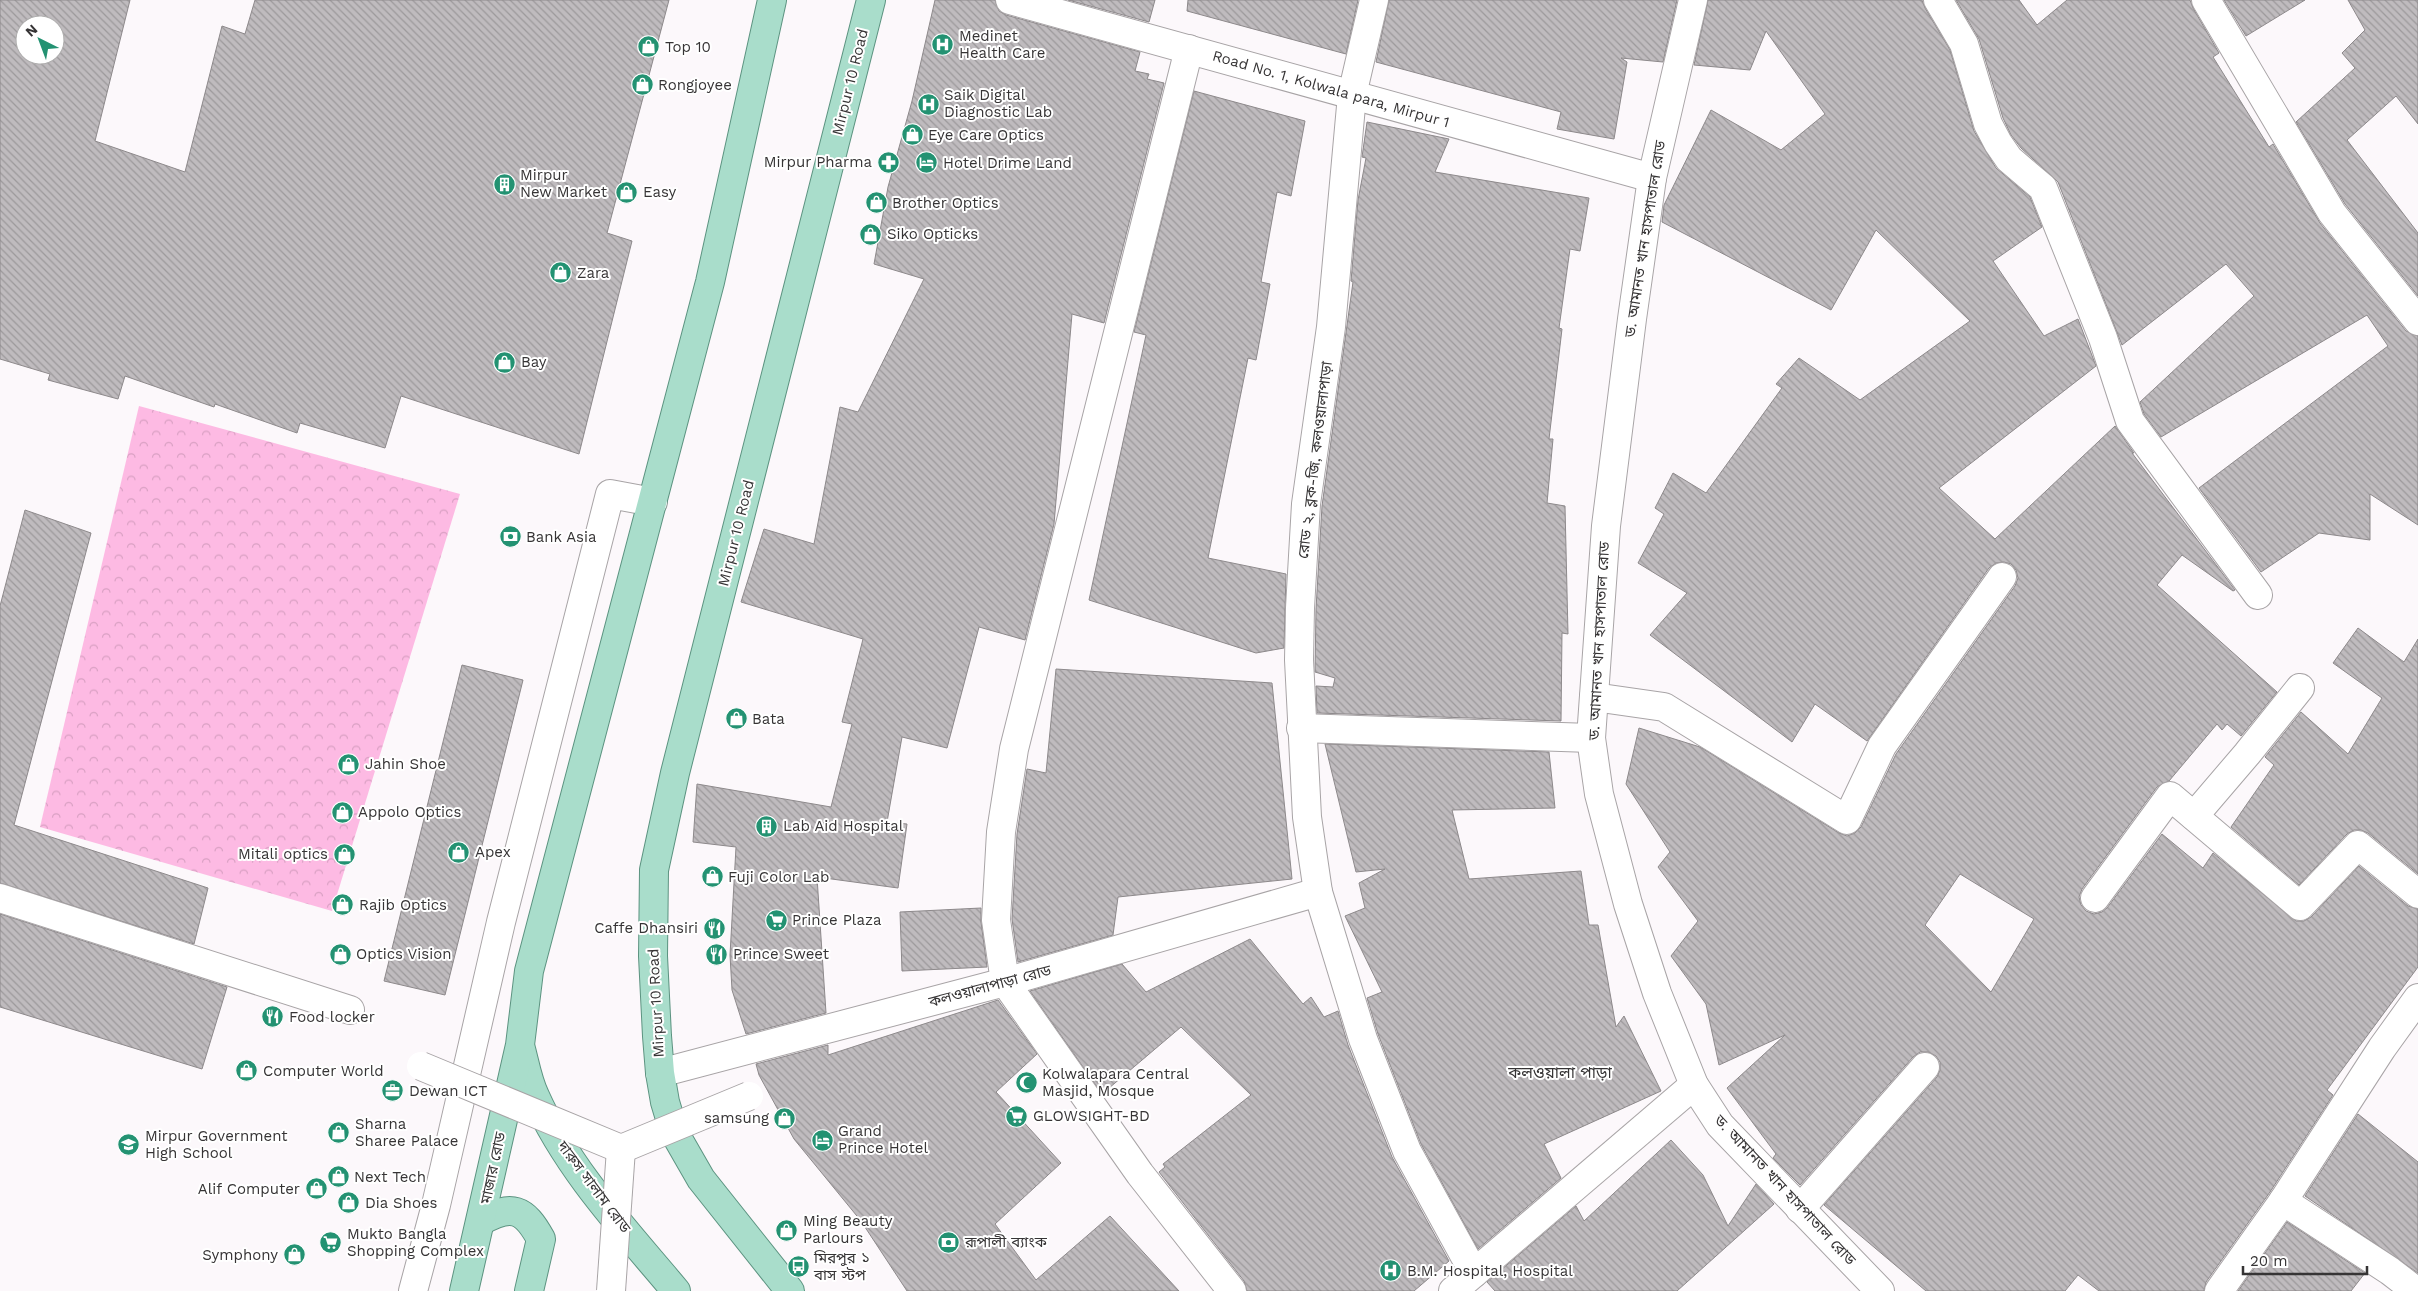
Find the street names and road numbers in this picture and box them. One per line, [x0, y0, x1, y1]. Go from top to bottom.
street label: Mirpur 10 Road [828, 27, 872, 137]
street label: Road No. 1, Kolwala para, Mirpur 1 [1210, 46, 1452, 132]
street label: ড. আমানত খান হাসপাতাল রোড [1620, 139, 1669, 340]
street label: রোড ২, ব্লক-জি, কলওয়ালাপাড়া [1294, 359, 1336, 560]
street label: Mirpur 10 Road [714, 478, 758, 588]
street label: ড. আমানত খান হাসপাতাল রোড [1585, 541, 1613, 742]
street label: Mirpur 10 Road [644, 948, 668, 1058]
street label: কলওয়ালাপাড়া রোড [926, 961, 1053, 1011]
street label: ড. আমানত খান হাসপাতাল রোড [1710, 1110, 1860, 1269]
street label: মাজার রোড [476, 1130, 509, 1207]
street label: দারুস সালাম রোড [553, 1137, 635, 1237]

